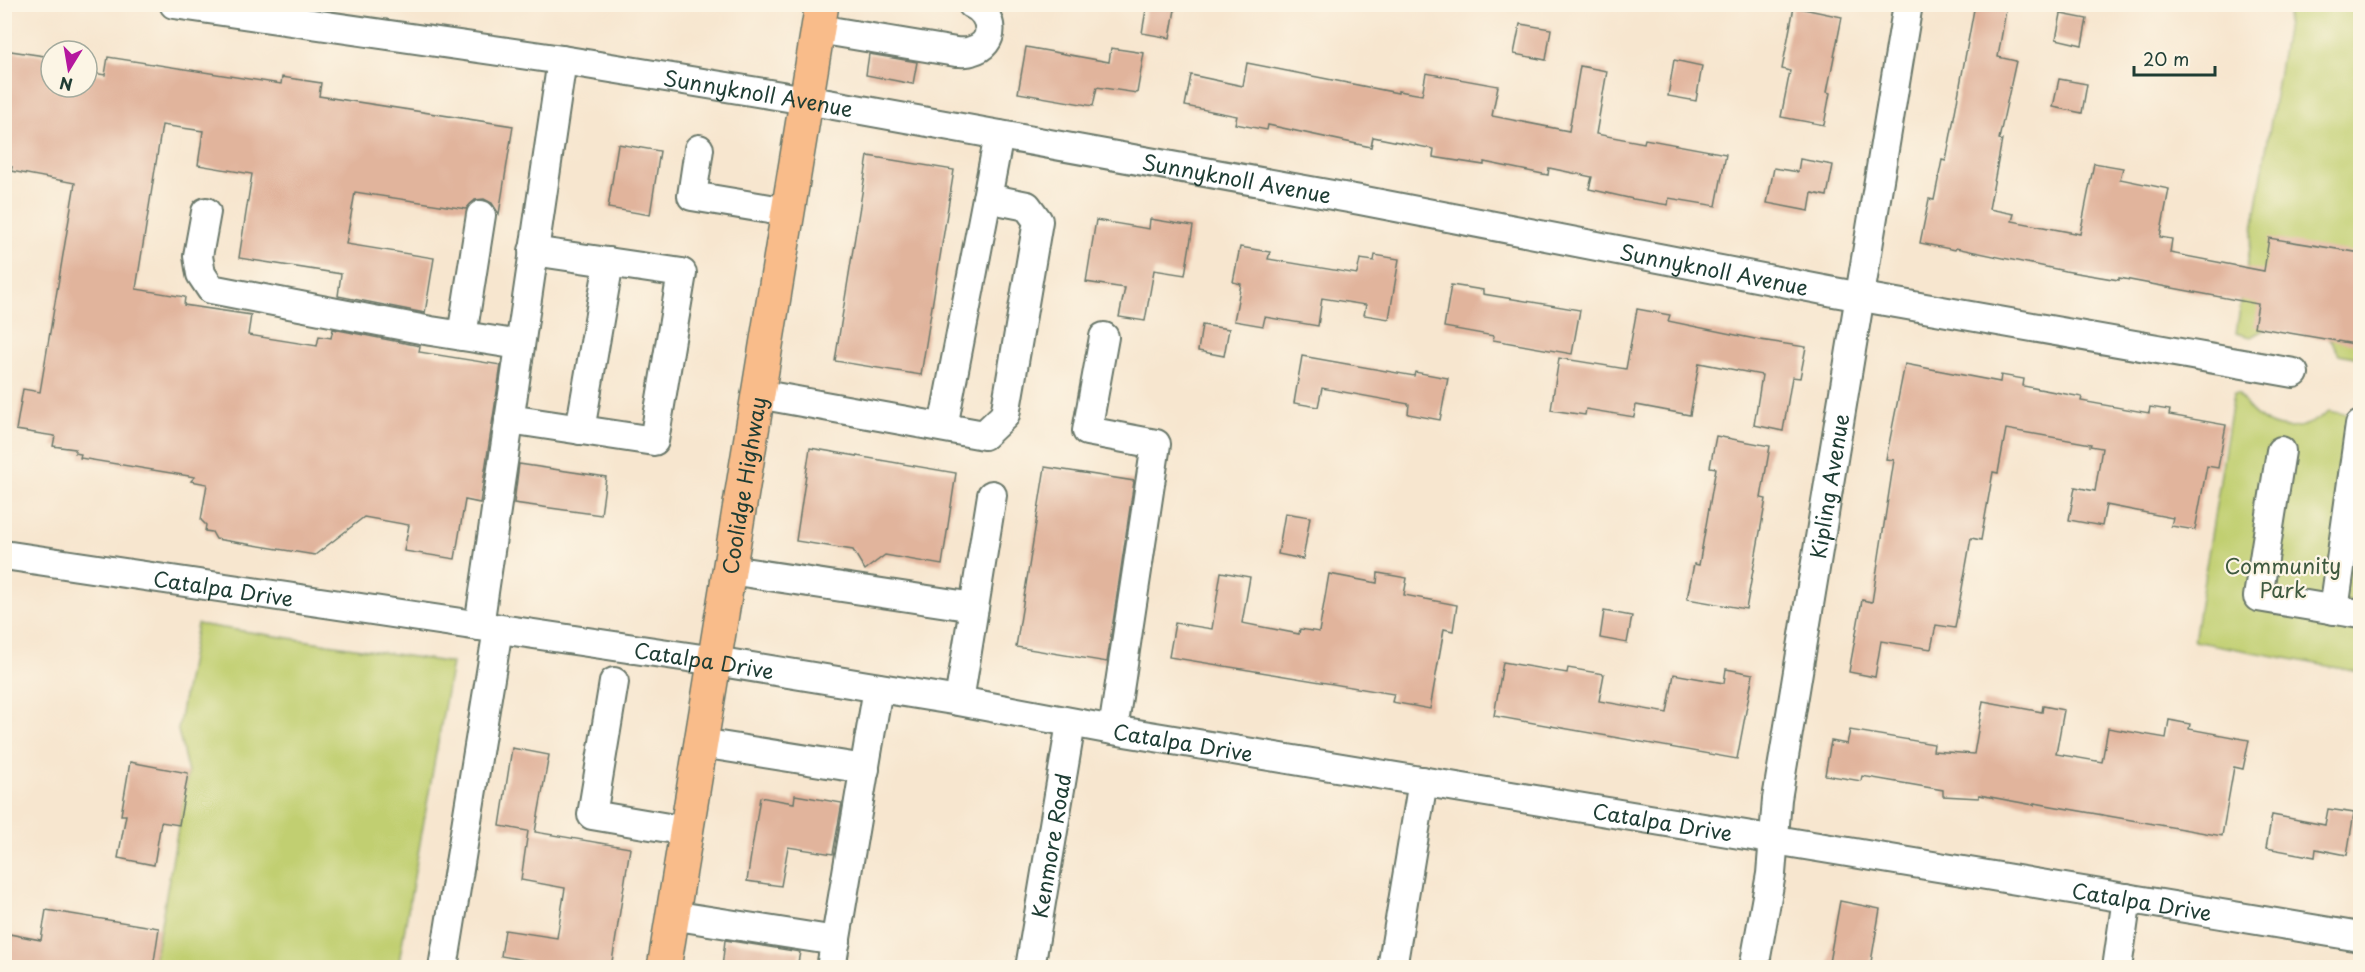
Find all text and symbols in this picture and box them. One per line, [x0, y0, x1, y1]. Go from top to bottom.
north arrow [39, 39, 99, 99]
scale bar [2134, 39, 2215, 77]
text: 20 m [2143, 45, 2189, 72]
street label: Sunnyknoll Avenue [661, 61, 856, 124]
text: N [57, 72, 74, 98]
street label: Sunnyknoll Avenue [1140, 145, 1334, 211]
street label: Sunnyknoll Avenue [1617, 235, 1811, 303]
street label: Coolidge Highway [713, 394, 773, 577]
street label: Kipling Avenue [1801, 411, 1856, 561]
park label: Community Park [2225, 549, 2341, 605]
street label: Catalpa Drive [151, 561, 296, 614]
street label: Catalpa Drive [632, 633, 777, 686]
street label: Catalpa Drive [1111, 714, 1256, 769]
street label: Kenmore Road [1023, 771, 1078, 921]
street label: Catalpa Drive [1590, 794, 1735, 849]
street label: Catalpa Drive [2070, 873, 2214, 928]

